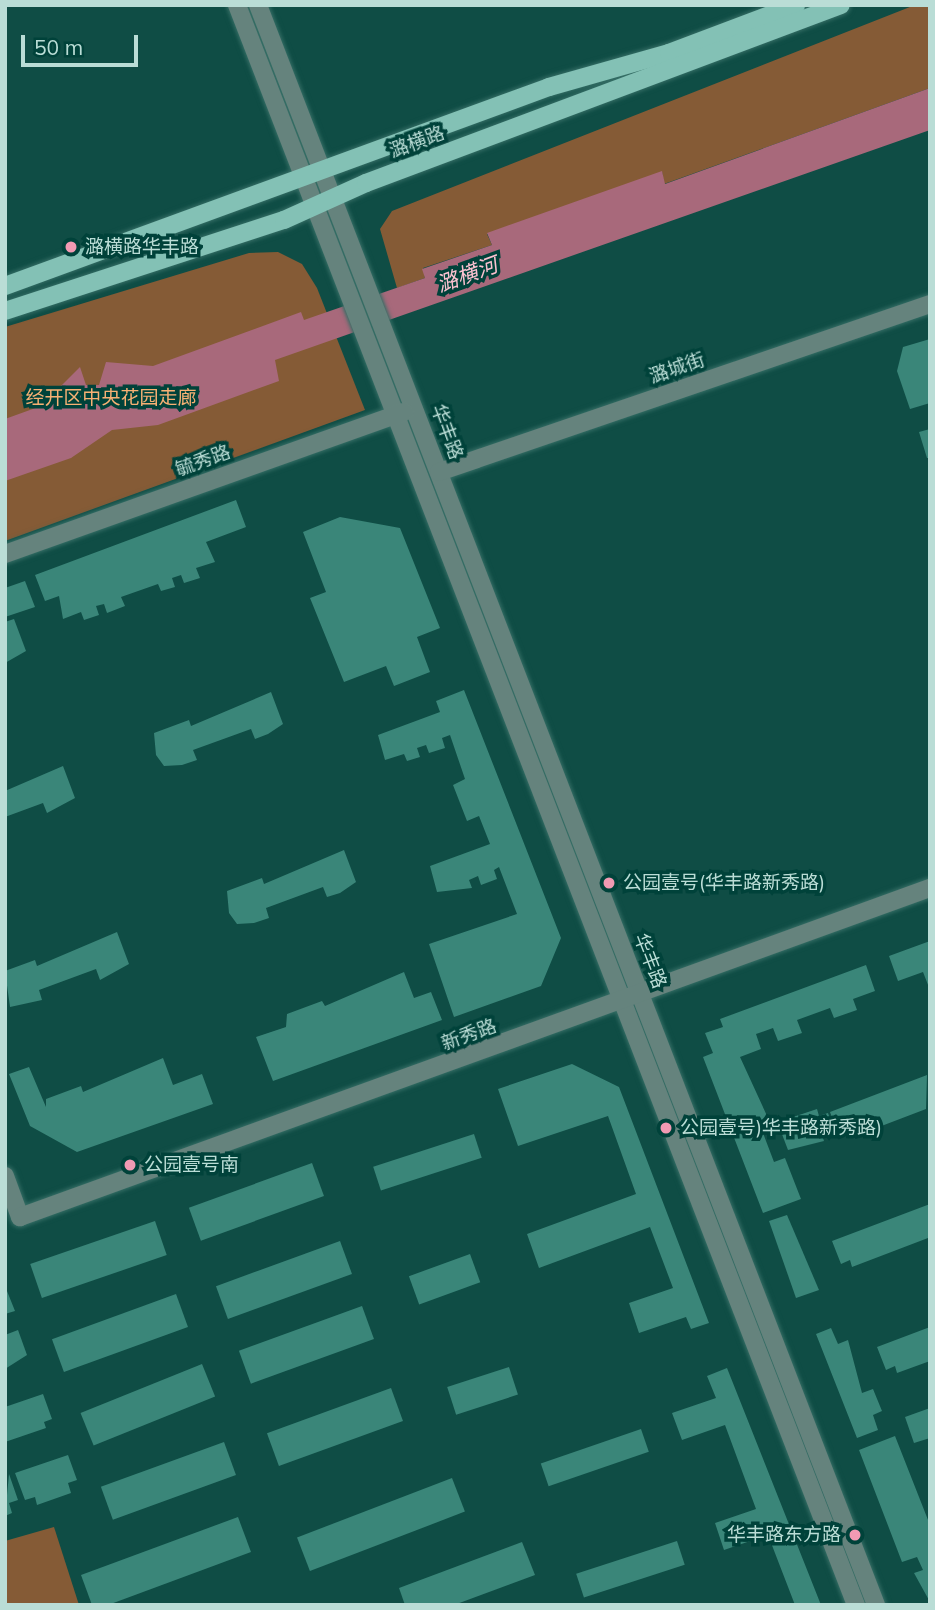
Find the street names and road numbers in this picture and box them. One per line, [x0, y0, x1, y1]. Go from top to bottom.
street label: 潞横路 [386, 122, 448, 162]
street label: 潞城街 [646, 348, 708, 388]
street label: 华丰路 [427, 401, 467, 463]
street label: 毓秀路 [172, 441, 234, 481]
street label: 华丰路 [629, 930, 671, 992]
street label: 新秀路 [438, 1015, 500, 1055]

